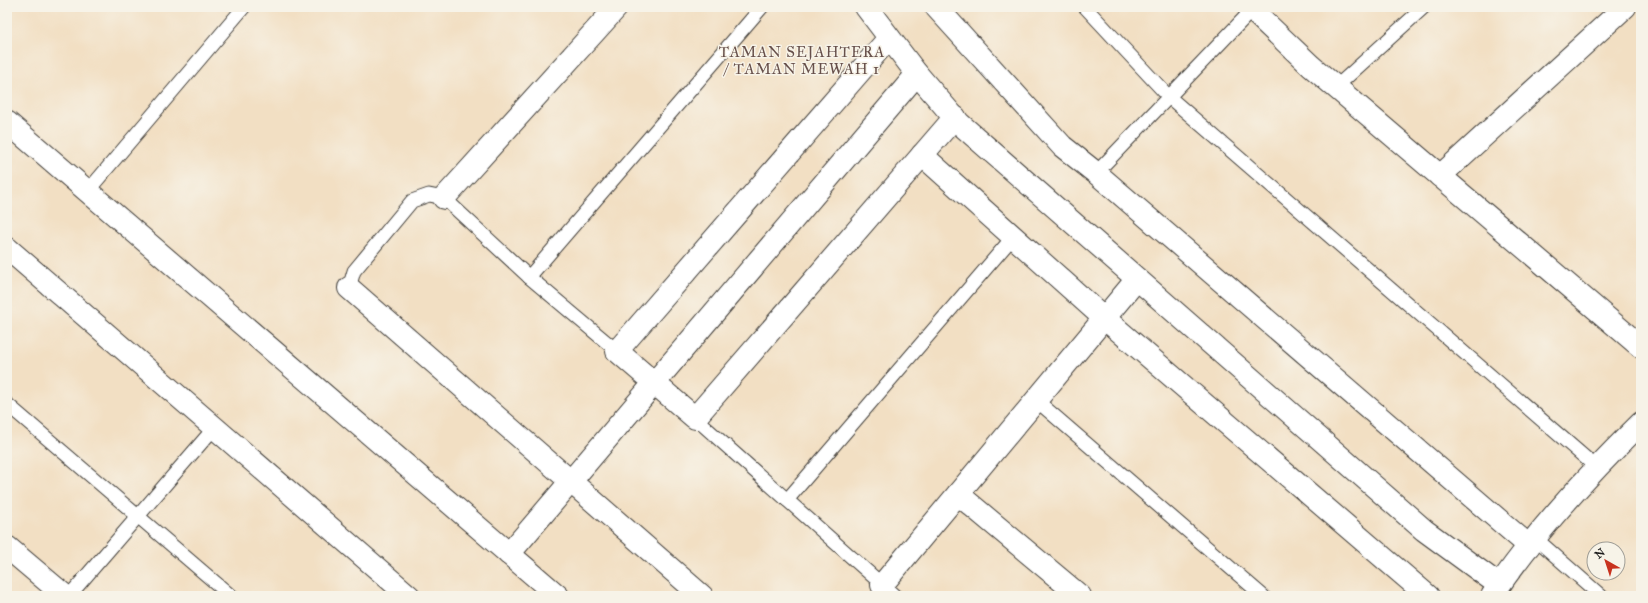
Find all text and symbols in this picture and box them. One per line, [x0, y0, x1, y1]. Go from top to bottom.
district label: TAMAN SEJAHTERA / TAMAN MEWAH 1 [719, 43, 885, 78]
north arrow [1586, 541, 1626, 581]
text: N [1592, 545, 1608, 562]

